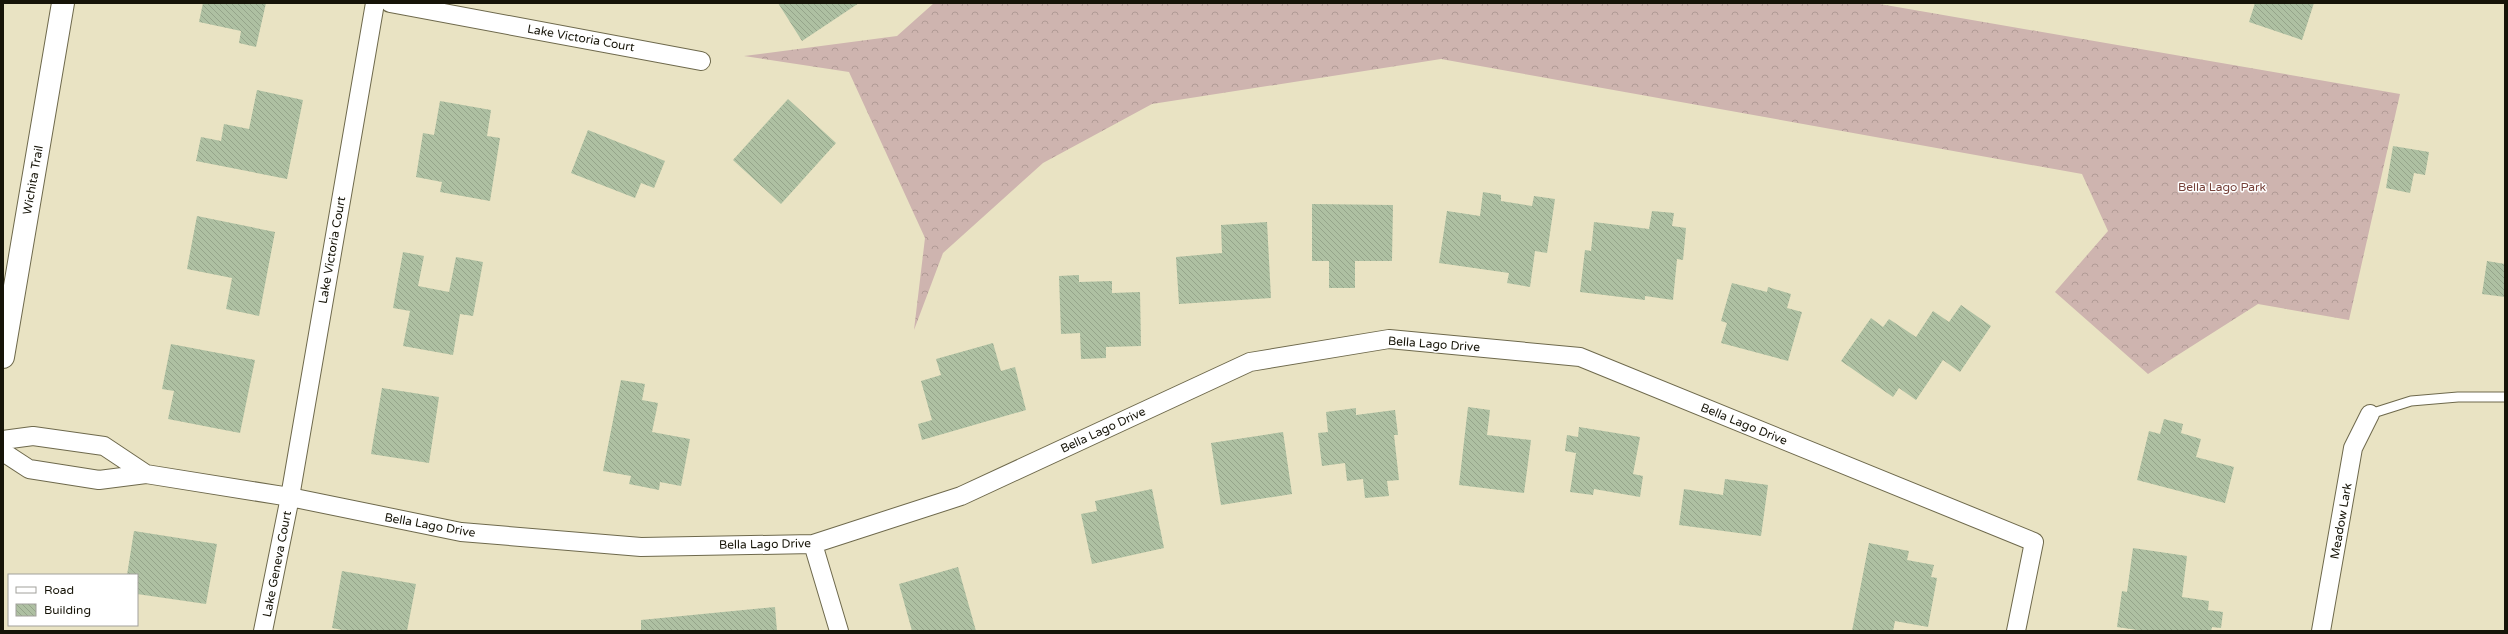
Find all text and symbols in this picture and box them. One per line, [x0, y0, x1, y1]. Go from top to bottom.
street label: Lake Victoria Court [526, 22, 636, 54]
street label: Wichita Trail [20, 144, 46, 216]
park label: Bella Lago Park [2178, 180, 2267, 194]
street label: Lake Victoria Court [316, 195, 348, 305]
street label: Bella Lago Drive [1388, 334, 1481, 354]
street label: Bella Lago Drive [1699, 400, 1790, 448]
street label: Bella Lago Drive [1058, 404, 1148, 456]
street label: Meadow Lark [2327, 481, 2355, 560]
street label: Lake Geneva Court [260, 509, 294, 618]
street label: Bella Lago Drive [383, 510, 477, 540]
street label: Bella Lago Drive [719, 536, 811, 552]
legend [8, 574, 138, 626]
text: Road [44, 583, 74, 597]
text: Building [44, 603, 91, 617]

